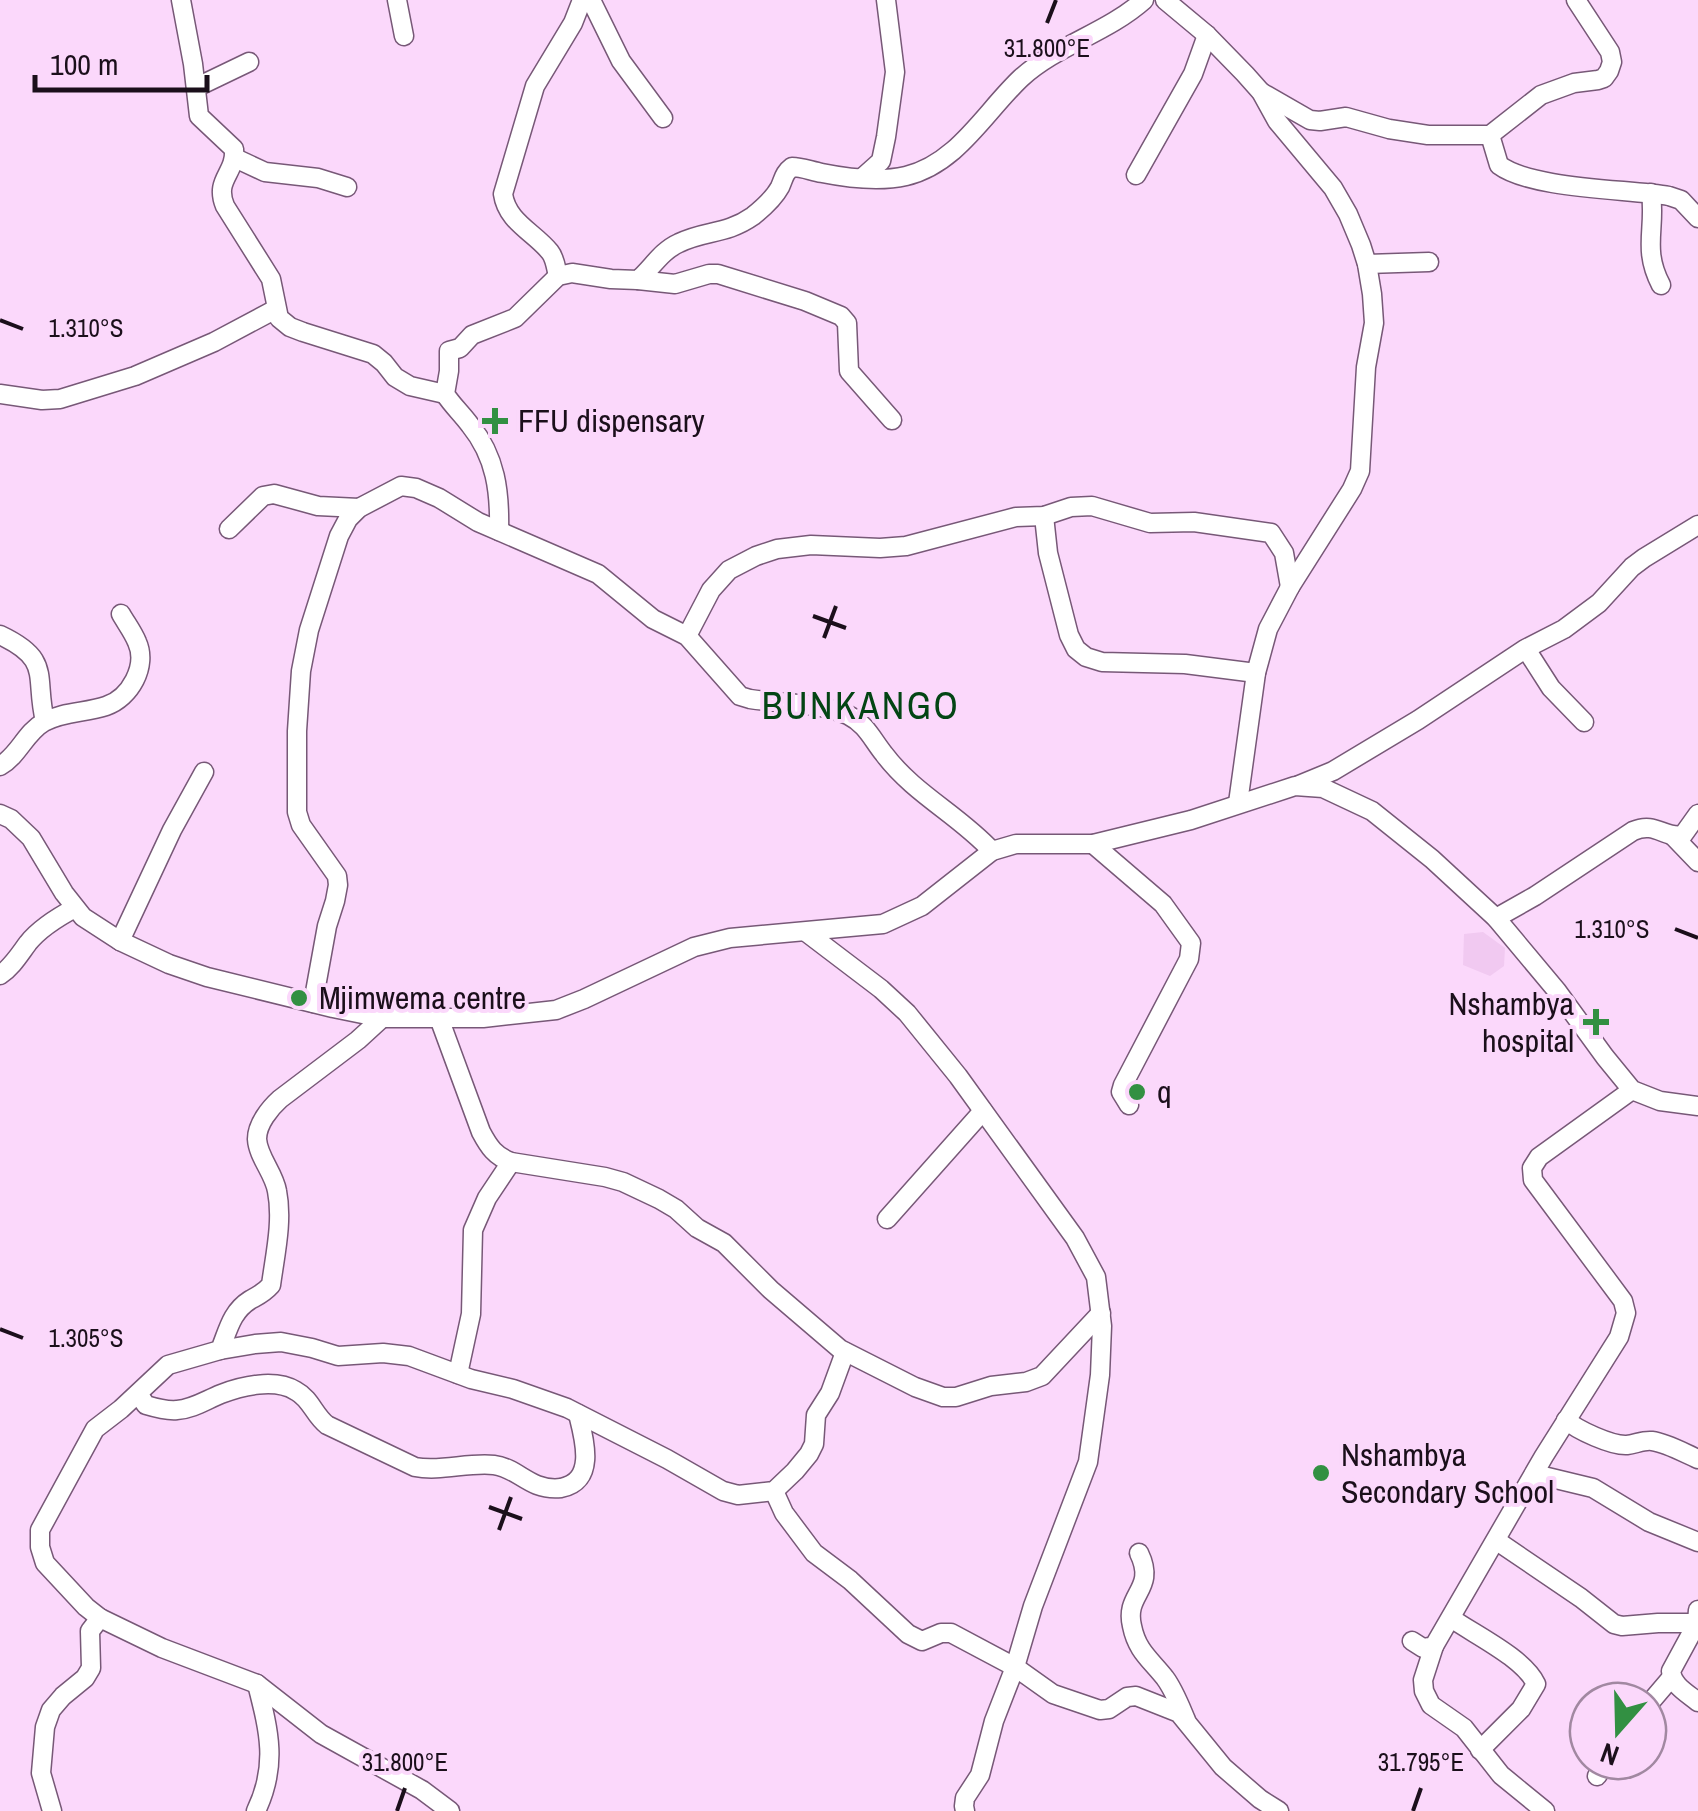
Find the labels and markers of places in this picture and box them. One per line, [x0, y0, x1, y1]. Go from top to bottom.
place label: FFU dispensary [518, 399, 705, 442]
marker: FFU dispensary [482, 408, 508, 434]
place label: Mjimwema centre [319, 976, 526, 1019]
place label: Nshambya hospital [1449, 982, 1574, 1062]
marker: Mjimwema centre [288, 987, 310, 1009]
marker: Nshambya hospital [1583, 1009, 1609, 1035]
place label: q [1157, 1070, 1172, 1113]
marker: q [1126, 1081, 1148, 1103]
place label: Nshambya Secondary School [1341, 1433, 1554, 1513]
marker: Nshambya Secondary School [1310, 1462, 1332, 1484]

